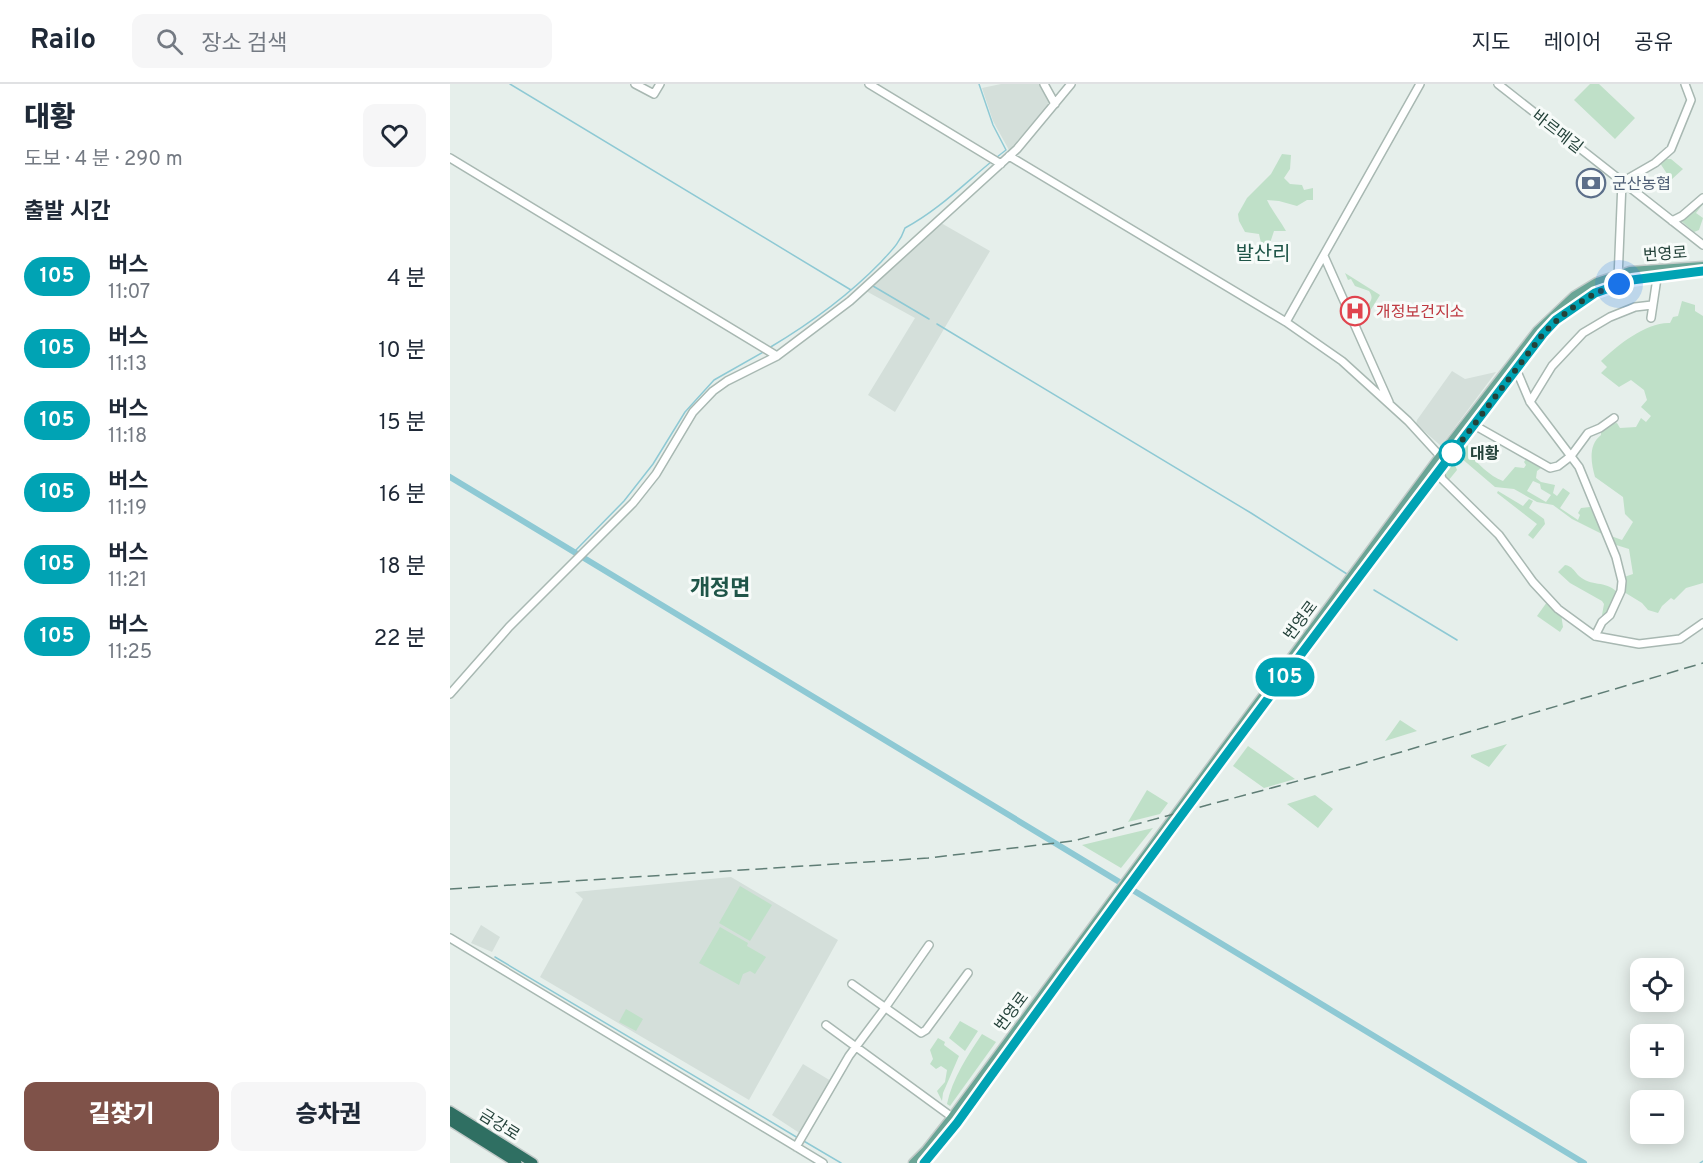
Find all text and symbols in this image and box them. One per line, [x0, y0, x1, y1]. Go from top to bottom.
search box [132, 14, 552, 68]
text: Railo [30, 23, 96, 59]
icon: search [153, 25, 186, 58]
text: 지도 [1472, 30, 1510, 57]
text: 레이어 [1543, 30, 1601, 57]
text: 공유 [1634, 30, 1673, 57]
text: 장소 검색 [201, 31, 287, 58]
text: 대황 [24, 101, 76, 137]
button: heart [363, 104, 426, 167]
street label: 바르메길 [1527, 107, 1586, 159]
text: 도보 · 4 분 · 290 m [24, 147, 183, 173]
bank icon: 군산농협 [1575, 167, 1607, 199]
place label: 군산농협 [1612, 175, 1671, 195]
text: 출발 시간 [24, 199, 110, 226]
district label: 발산리 [1235, 242, 1291, 268]
street label: 번영로 [1642, 243, 1688, 267]
text: 버스 [108, 253, 148, 280]
text: 105 [39, 263, 75, 290]
text: 4 분 [387, 266, 426, 293]
your location [1604, 269, 1634, 299]
text: 11:07 [108, 280, 150, 306]
hospital icon: 개정보건지소 [1339, 295, 1371, 327]
place label: 개정보건지소 [1376, 303, 1464, 323]
text: 버스 [108, 325, 148, 352]
text: 105 [39, 335, 75, 362]
text: 10 분 [378, 338, 426, 365]
text: 11:13 [108, 352, 147, 378]
text: 버스 [108, 397, 148, 424]
text: 105 [39, 407, 75, 434]
text: 15 분 [379, 410, 426, 437]
text: 11:18 [108, 424, 147, 450]
marker: 대황 [1439, 440, 1465, 466]
place label: 대황 [1470, 444, 1500, 465]
text: 버스 [108, 469, 148, 496]
text: 105 [39, 479, 75, 506]
text: 16 분 [379, 482, 426, 509]
text: 11:19 [108, 496, 147, 522]
text: 버스 [108, 541, 148, 568]
text: 105 [39, 551, 75, 578]
text: 18 분 [379, 554, 426, 581]
text: 11:21 [108, 568, 147, 594]
district label: 개정면 [690, 576, 750, 603]
street label: 번영로 [1280, 597, 1323, 645]
text: 버스 [108, 613, 148, 640]
text: 105 [39, 623, 75, 650]
text: 22 분 [374, 626, 426, 653]
text: 11:25 [108, 640, 152, 666]
line badge: 105 [1250, 658, 1320, 696]
text: 105 [1267, 664, 1303, 691]
map controls [1630, 958, 1684, 1144]
button: locate [1630, 958, 1684, 1012]
street label: 번영로 [991, 988, 1034, 1036]
button: + [1630, 1024, 1684, 1078]
button: 길찾기 [24, 1082, 219, 1151]
button: 승차권 [231, 1082, 426, 1151]
button: − [1630, 1090, 1684, 1144]
street label: 금강로 [475, 1106, 523, 1146]

